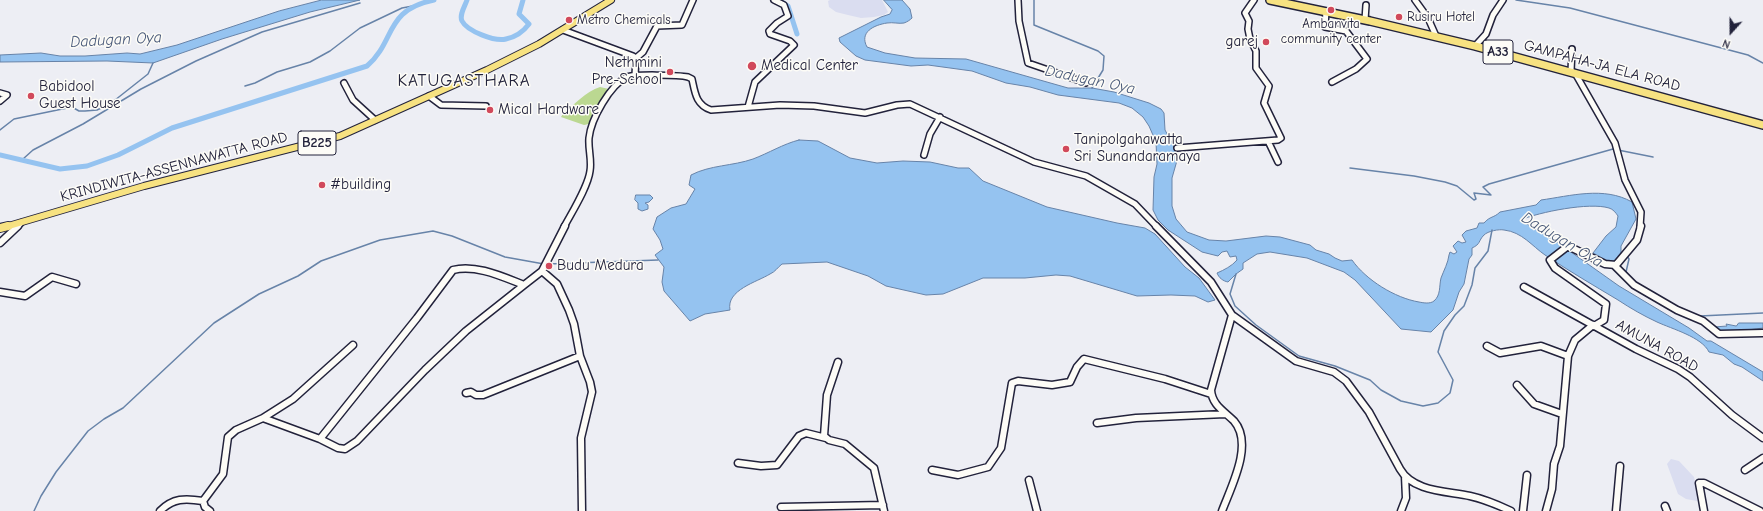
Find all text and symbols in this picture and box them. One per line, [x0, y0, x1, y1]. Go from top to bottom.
marker: Ambanvita community center [1326, 5, 1336, 15]
place label: Rusiru Hotel [1407, 9, 1475, 25]
place label: Metro Chemicals [577, 12, 671, 28]
marker: Rusiru Hotel [1394, 12, 1404, 22]
north arrow [1711, 12, 1751, 52]
marker: Metro Chemicals [564, 15, 574, 25]
place label: Ambanvita community center [1281, 16, 1381, 47]
water label: Dadugan Oya [70, 28, 162, 52]
place label: garej [1226, 33, 1258, 51]
street label: GAMPAHA-JA ELA ROAD [1522, 36, 1682, 96]
text: N [1721, 36, 1732, 51]
marker: garej [1261, 37, 1271, 47]
road number: A33 [1483, 40, 1513, 64]
place label: Nethmini Pre-School [592, 54, 662, 89]
place label: Medical Center [761, 57, 858, 75]
marker: Medical Center [746, 60, 758, 72]
water label: Dadugan Oya [1043, 61, 1137, 99]
marker: Nethmini Pre-School [665, 67, 675, 77]
district label: KATUGASTHARA [397, 71, 531, 91]
place label: Babidool Guest House [39, 78, 121, 113]
marker: Babidool Guest House [26, 91, 36, 101]
place label: Mical Hardware [498, 101, 599, 119]
marker: Mical Hardware [485, 105, 495, 115]
street label: KRINDIWITA-ASSENNAWATTA ROAD [58, 128, 290, 206]
road number: B225 [298, 131, 336, 155]
place label: Tanipolgahawatta Sri Sunandaramaya [1074, 131, 1200, 166]
marker: Tanipolgahawatta Sri Sunandaramaya [1061, 144, 1071, 154]
place label: #building [330, 176, 391, 194]
marker: #building [317, 180, 327, 190]
water label: Dadugan Oya [1518, 208, 1606, 272]
place label: Budu Medura [557, 257, 644, 275]
marker: Budu Medura [544, 261, 554, 271]
street label: AMUNA ROAD [1612, 316, 1702, 376]

